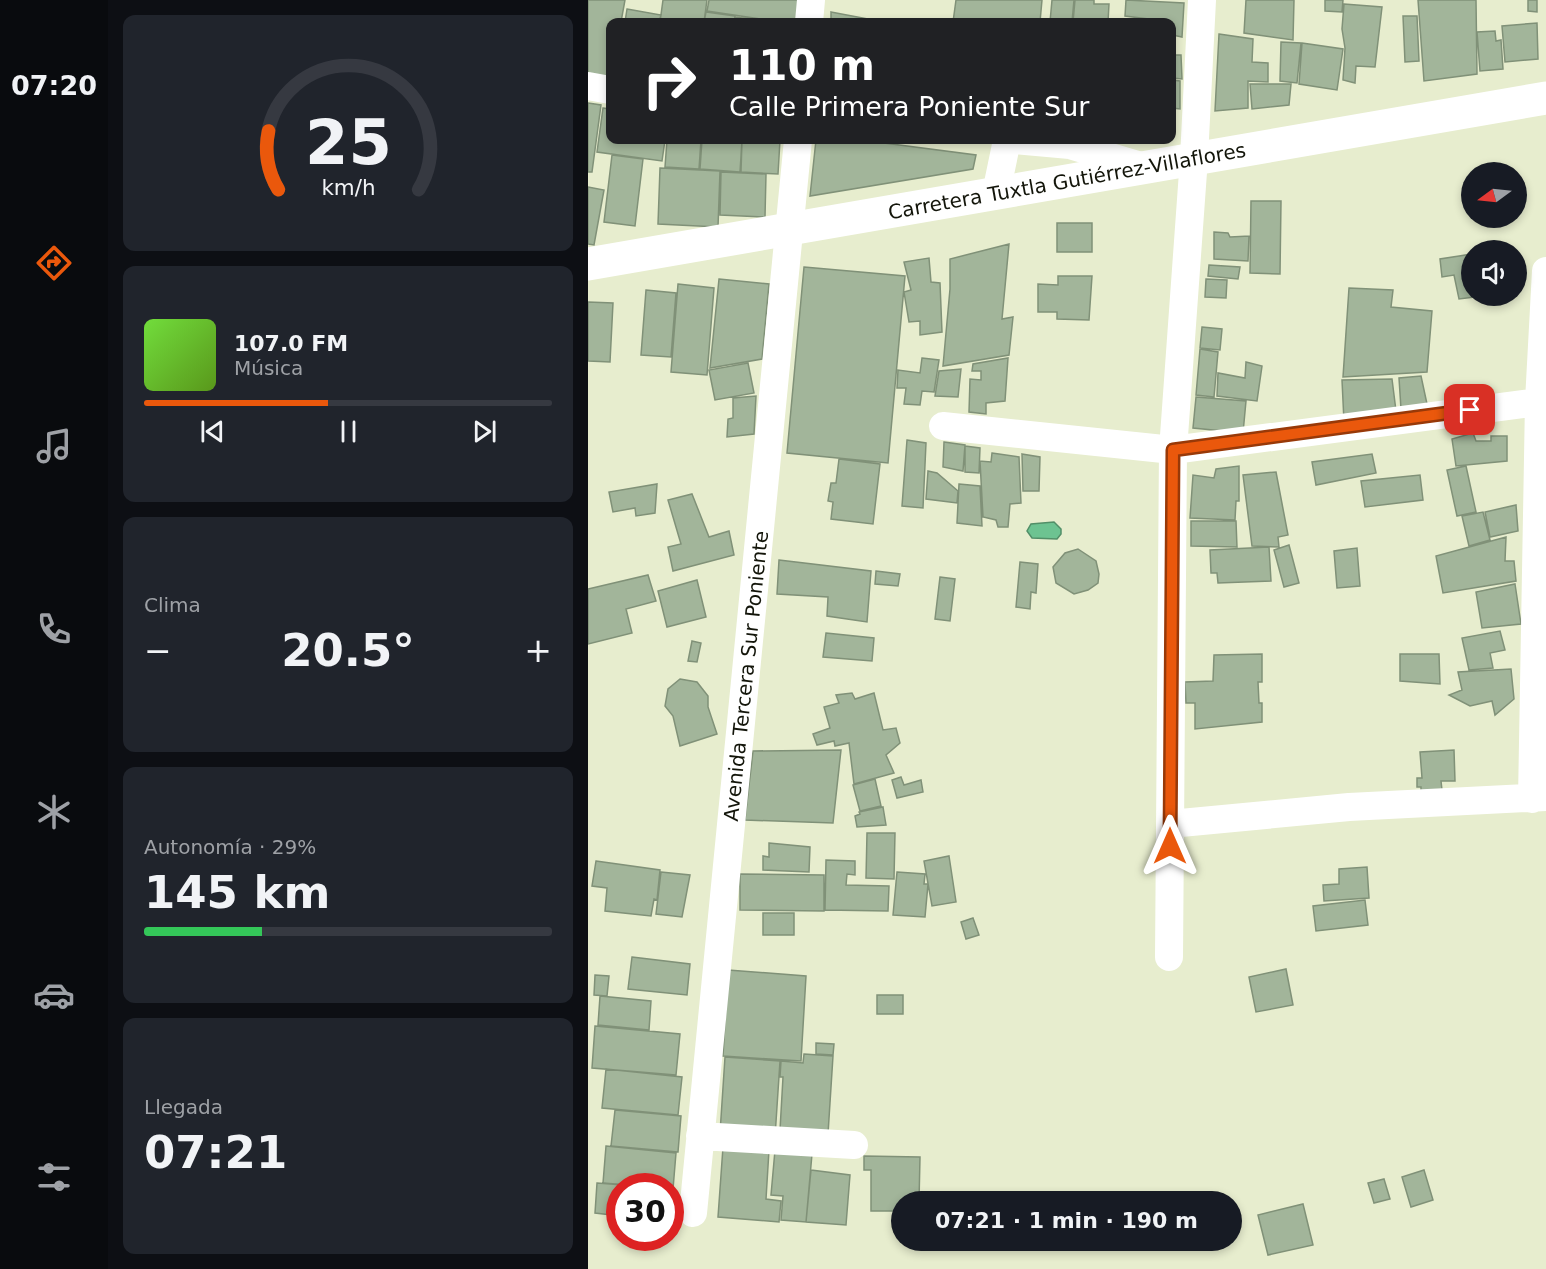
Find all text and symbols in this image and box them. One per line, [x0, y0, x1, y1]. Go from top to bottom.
text: 110 m [729, 41, 875, 90]
icon: right [630, 42, 708, 120]
text: 07:20 [11, 70, 97, 101]
text: Calle Primera Poniente Sur [729, 91, 1089, 122]
text: 25 [305, 106, 391, 179]
street label: Carretera Tuxtla Gutiérrez-Villaflores [886, 138, 1248, 224]
north arrow [1461, 162, 1527, 228]
map controls [1461, 162, 1527, 306]
text: km/h [321, 175, 375, 200]
button: sound [1461, 240, 1527, 306]
icon: directions [33, 242, 75, 284]
text: 107.0 FM [234, 331, 348, 356]
text: Música [234, 356, 303, 380]
pin [1444, 384, 1495, 435]
icon: arrive [1453, 393, 1486, 426]
icon: previous [196, 415, 229, 448]
icon: pause [332, 415, 365, 448]
icon: next [468, 415, 501, 448]
icon: music [33, 425, 75, 467]
street label: Avenida Tercera Sur Poniente [719, 529, 773, 823]
text: Clima [144, 593, 201, 617]
icon: phone [33, 608, 75, 650]
text: 20.5° [281, 624, 415, 677]
text: − [144, 631, 172, 670]
text: + [524, 631, 552, 670]
icon: climate [33, 791, 75, 833]
position arrow [1138, 814, 1202, 878]
text: Autonomía · 29% [144, 835, 316, 859]
text: 145 km [144, 866, 330, 919]
icon: car [33, 974, 75, 1016]
text: Llegada [144, 1095, 223, 1119]
text: 07:21 [144, 1126, 287, 1179]
icon: filters [33, 1156, 75, 1198]
speed limit sign: 30 [606, 1173, 684, 1251]
text: 07:21 · 1 min · 190 m [935, 1208, 1198, 1233]

